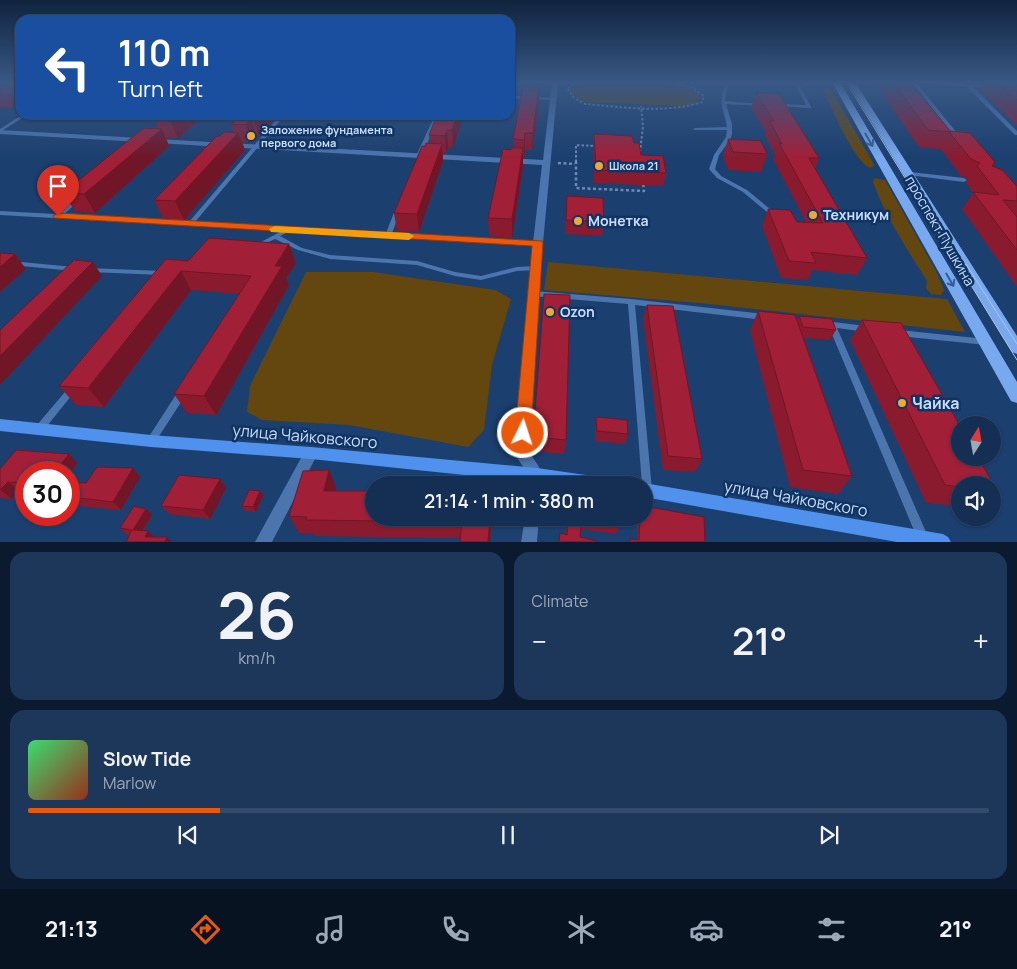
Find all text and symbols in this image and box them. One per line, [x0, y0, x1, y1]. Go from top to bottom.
text: 110 m [118, 29, 210, 77]
icon: left [35, 35, 100, 100]
text: Turn left [118, 74, 203, 104]
place label: Заложение фундамента первого дома [261, 122, 393, 150]
marker: Заложение фундамента первого дома [245, 130, 257, 142]
one-way arrow [864, 132, 874, 147]
place label: Школа 21 [609, 158, 659, 173]
marker: Школа 21 [593, 160, 605, 172]
pin [37, 165, 79, 216]
icon: arrive [44, 172, 72, 200]
street label: проспект Пушкина [901, 172, 980, 289]
place label: Техникум [823, 205, 889, 224]
marker: Техникум [807, 209, 819, 221]
place label: Монетка [588, 211, 649, 230]
marker: Монетка [572, 215, 584, 227]
one-way arrow [946, 273, 956, 287]
place label: Ozon [560, 302, 595, 321]
marker: Ozon [544, 306, 556, 318]
place label: Чайка [912, 392, 960, 414]
marker: Чайка [896, 397, 908, 409]
position arrow [496, 406, 548, 458]
north arrow [951, 416, 1001, 466]
map controls [951, 416, 1001, 526]
street label: улица Чайковского [232, 419, 378, 453]
speed limit sign: 30 [15, 461, 80, 526]
street label: улица Чайковского [722, 475, 870, 521]
button: sound [951, 476, 1001, 526]
text: 21:14 · 1 min · 380 m [424, 488, 594, 514]
text: 26 [217, 570, 296, 659]
text: Climate [532, 590, 588, 612]
text: 21° [732, 614, 787, 666]
text: − [532, 622, 547, 660]
text: + [973, 622, 989, 660]
text: km/h [238, 647, 275, 669]
text: Slow Tide [103, 746, 191, 772]
text: Marlow [103, 772, 156, 794]
icon: previous [174, 821, 202, 849]
icon: pause [494, 821, 522, 849]
icon: next [815, 821, 843, 849]
icon: directions [188, 912, 223, 947]
icon: music [313, 912, 348, 947]
icon: phone [438, 912, 473, 947]
icon: climate [564, 912, 599, 947]
icon: car [689, 912, 724, 947]
icon: filters [814, 912, 849, 947]
text: 21:13 [45, 914, 98, 944]
text: 21° [939, 914, 972, 944]

